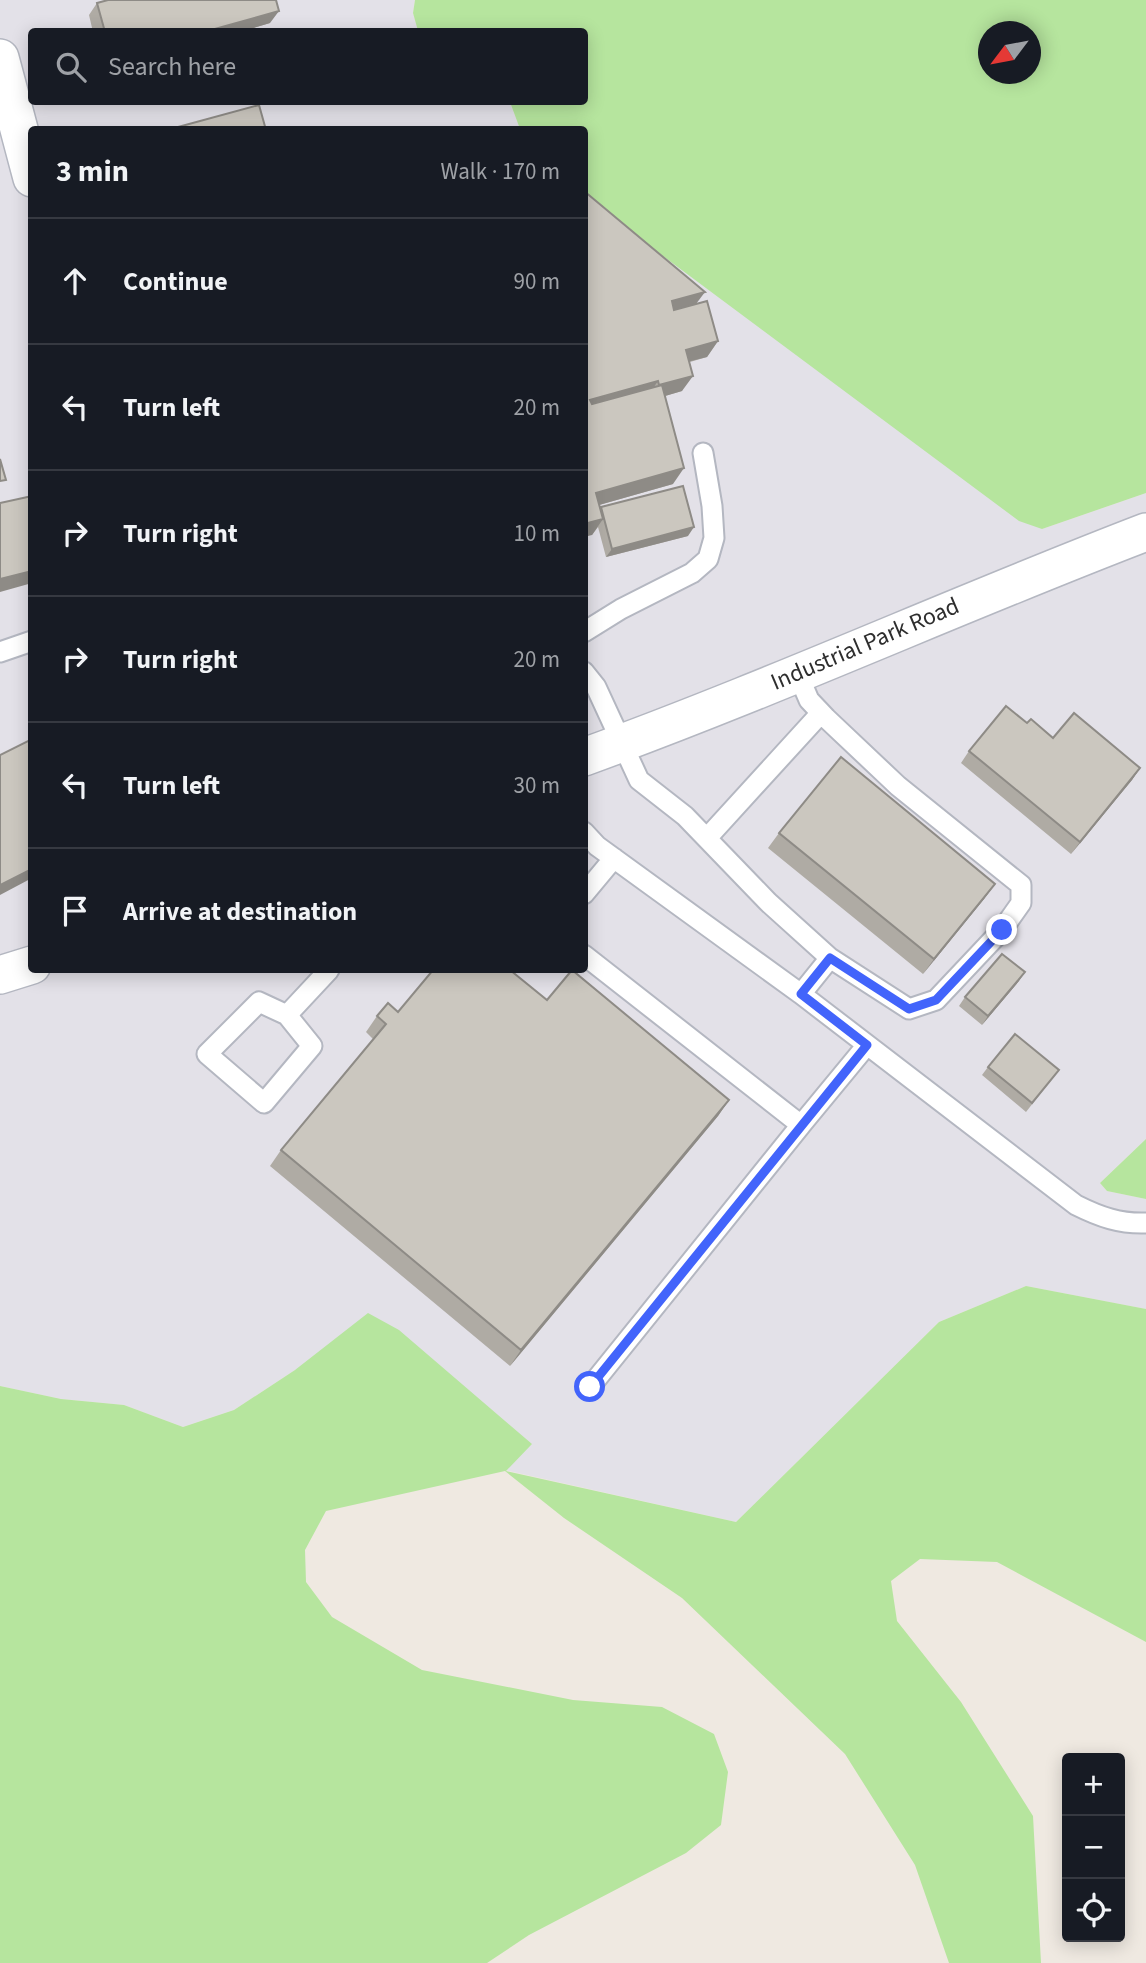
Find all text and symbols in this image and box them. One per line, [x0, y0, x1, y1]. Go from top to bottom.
north arrow [978, 21, 1041, 84]
search box [28, 28, 588, 105]
icon: search [52, 48, 90, 86]
text: Search here [108, 48, 236, 85]
text: 3 min [56, 150, 129, 193]
text: Walk · 170 m [441, 155, 560, 188]
icon: ahead [56, 262, 94, 300]
text: Continue [123, 263, 228, 300]
text: 90 m [513, 265, 560, 298]
icon: left [56, 388, 94, 426]
text: Turn left [123, 389, 220, 426]
text: 20 m [513, 391, 560, 424]
icon: right [56, 514, 94, 552]
text: Turn right [123, 515, 238, 552]
text: 10 m [513, 517, 560, 550]
street label: Industrial Park Road [765, 588, 965, 700]
icon: right [56, 640, 94, 678]
text: Turn right [123, 641, 238, 678]
text: 20 m [513, 643, 560, 676]
icon: left [56, 766, 94, 804]
text: Turn left [123, 767, 220, 804]
text: 30 m [513, 769, 560, 802]
icon: arrive [56, 892, 94, 930]
text: Arrive at destination [123, 893, 357, 930]
route end [986, 914, 1017, 945]
route start [574, 1371, 605, 1402]
map controls [1062, 1753, 1125, 1942]
button: + [1062, 1753, 1125, 1816]
button: − [1062, 1816, 1125, 1879]
button: locate [1062, 1879, 1125, 1942]

